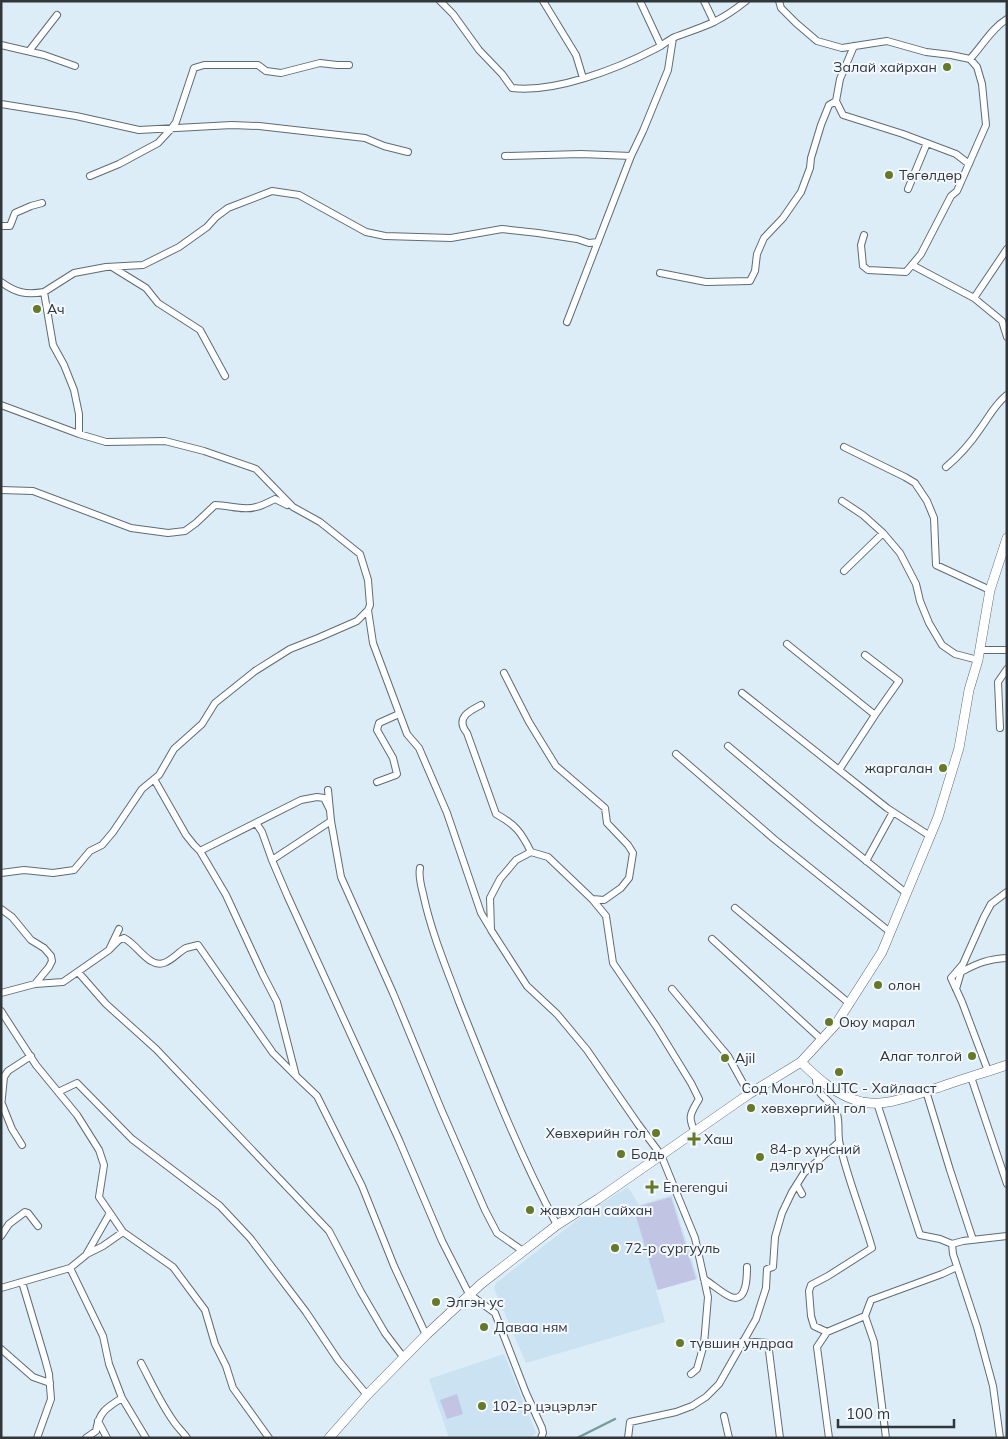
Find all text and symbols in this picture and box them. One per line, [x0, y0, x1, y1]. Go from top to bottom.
place label: Залай хайрхан [833, 58, 937, 76]
marker: Залай хайрхан [941, 61, 953, 73]
place label: Төгөлдөр [899, 166, 962, 184]
marker: Төгөлдөр [883, 169, 895, 181]
place label: Ач [47, 300, 65, 318]
marker: Ач [31, 303, 43, 315]
place label: жаргалан [865, 759, 933, 777]
marker: жаргалан [937, 762, 949, 774]
place label: олон [888, 976, 921, 994]
marker: олон [872, 979, 884, 991]
place label: Оюу марал [839, 1013, 915, 1031]
marker: Оюу марал [823, 1016, 835, 1028]
place label: Алаг толгой [880, 1047, 962, 1065]
place label: Ajil [735, 1049, 755, 1067]
marker: Алаг толгой [966, 1050, 978, 1062]
marker: Ajil [719, 1052, 731, 1064]
marker: Сод Монгол ШТС - Хайлааст [833, 1066, 845, 1078]
place label: Сод Монгол ШТС - Хайлааст [742, 1079, 937, 1097]
place label: хөвхөргийн гол [761, 1099, 866, 1117]
marker: хөвхөргийн гол [745, 1102, 757, 1114]
place label: Хөвхөрийн гол [546, 1124, 646, 1142]
marker: Хөвхөрийн гол [650, 1127, 662, 1139]
place label: Хаш [704, 1130, 733, 1148]
marker: Хаш [688, 1133, 700, 1145]
place label: 84-р хүнсний дэлгүүр [770, 1140, 861, 1174]
place label: Бодь [631, 1145, 665, 1163]
marker: Бодь [615, 1148, 627, 1160]
marker: 84-р хүнсний дэлгүүр [754, 1151, 766, 1163]
place label: Enerengui [663, 1178, 728, 1196]
marker: Enerengui [645, 1180, 659, 1194]
place label: жавхлан сайхан [540, 1201, 652, 1219]
marker: жавхлан сайхан [524, 1204, 536, 1216]
place label: 72-р сургууль [625, 1239, 720, 1257]
marker: 72-р сургууль [609, 1242, 621, 1254]
place label: Элгэн ус [446, 1293, 504, 1311]
marker: Элгэн ус [430, 1296, 442, 1308]
place label: Даваа ням [494, 1318, 568, 1336]
marker: Даваа ням [478, 1321, 490, 1333]
place label: түвшин ундраа [690, 1334, 794, 1352]
marker: түвшин ундраа [674, 1337, 686, 1349]
scale bar [838, 1396, 954, 1428]
place label: 102-р цэцэрлэг [492, 1397, 598, 1415]
marker: 102-р цэцэрлэг [476, 1400, 488, 1412]
text: 100 m [846, 1404, 890, 1423]

